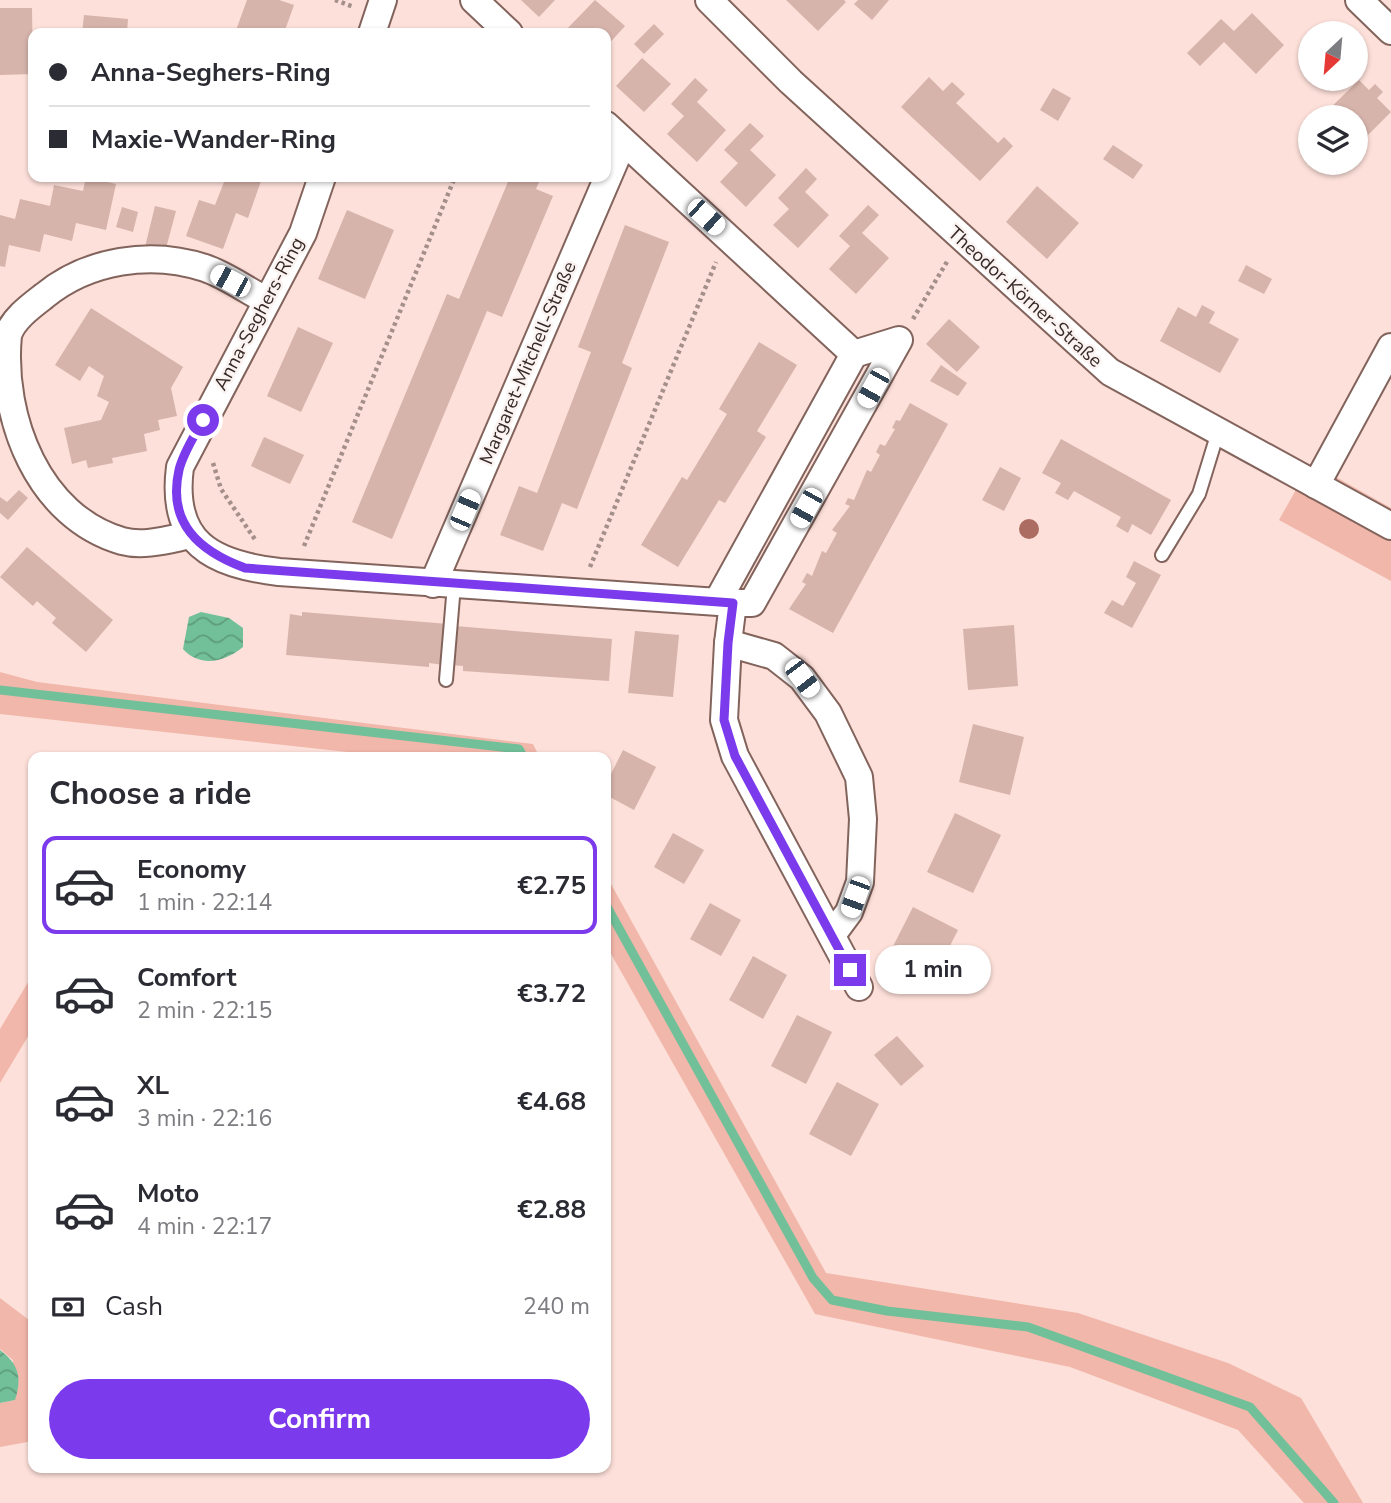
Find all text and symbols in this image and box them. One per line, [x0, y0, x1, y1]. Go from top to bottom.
north arrow [1298, 21, 1368, 91]
map controls [1298, 21, 1368, 175]
text: Anna-Seghers-Ring [91, 55, 331, 90]
button: layers [1298, 105, 1368, 175]
text: Maxie-Wander-Ring [91, 122, 336, 157]
car [684, 195, 729, 239]
street label: Theodor-Körner-Straße [942, 220, 1108, 374]
street label: Anna-Seghers-Ring [208, 233, 310, 395]
street label: Margaret-Mitchell-Straße [473, 258, 583, 468]
car [207, 262, 254, 300]
car [854, 365, 893, 411]
route start [187, 404, 219, 436]
car [787, 485, 826, 531]
car [448, 487, 483, 533]
car [781, 655, 824, 701]
text: Choose a ride [49, 772, 251, 815]
text: Economy [137, 852, 246, 887]
icon: car [53, 854, 116, 917]
text: €2.75 [517, 868, 586, 903]
car [838, 874, 873, 920]
text: 1 min · 22:14 [137, 887, 272, 918]
callout: 1 min [874, 946, 990, 995]
route end [834, 954, 866, 986]
text: 1 min [903, 954, 963, 985]
text: Comfort [137, 960, 237, 995]
icon: car [53, 962, 116, 1025]
text: €3.72 [517, 976, 586, 1011]
text: 2 min · 22:15 [137, 995, 272, 1026]
text: XL [137, 1068, 169, 1103]
icon: car [53, 1070, 116, 1133]
text: €4.68 [517, 1084, 586, 1119]
text: 3 min · 22:16 [137, 1103, 272, 1134]
text: Moto [137, 1176, 199, 1211]
icon: car [53, 1178, 116, 1241]
text: €2.88 [517, 1192, 586, 1227]
text: 4 min · 22:17 [137, 1211, 272, 1242]
icon: cash [49, 1288, 87, 1326]
text: Cash [105, 1289, 163, 1324]
text: 240 m [523, 1291, 590, 1322]
button: Confirm [49, 1379, 590, 1459]

